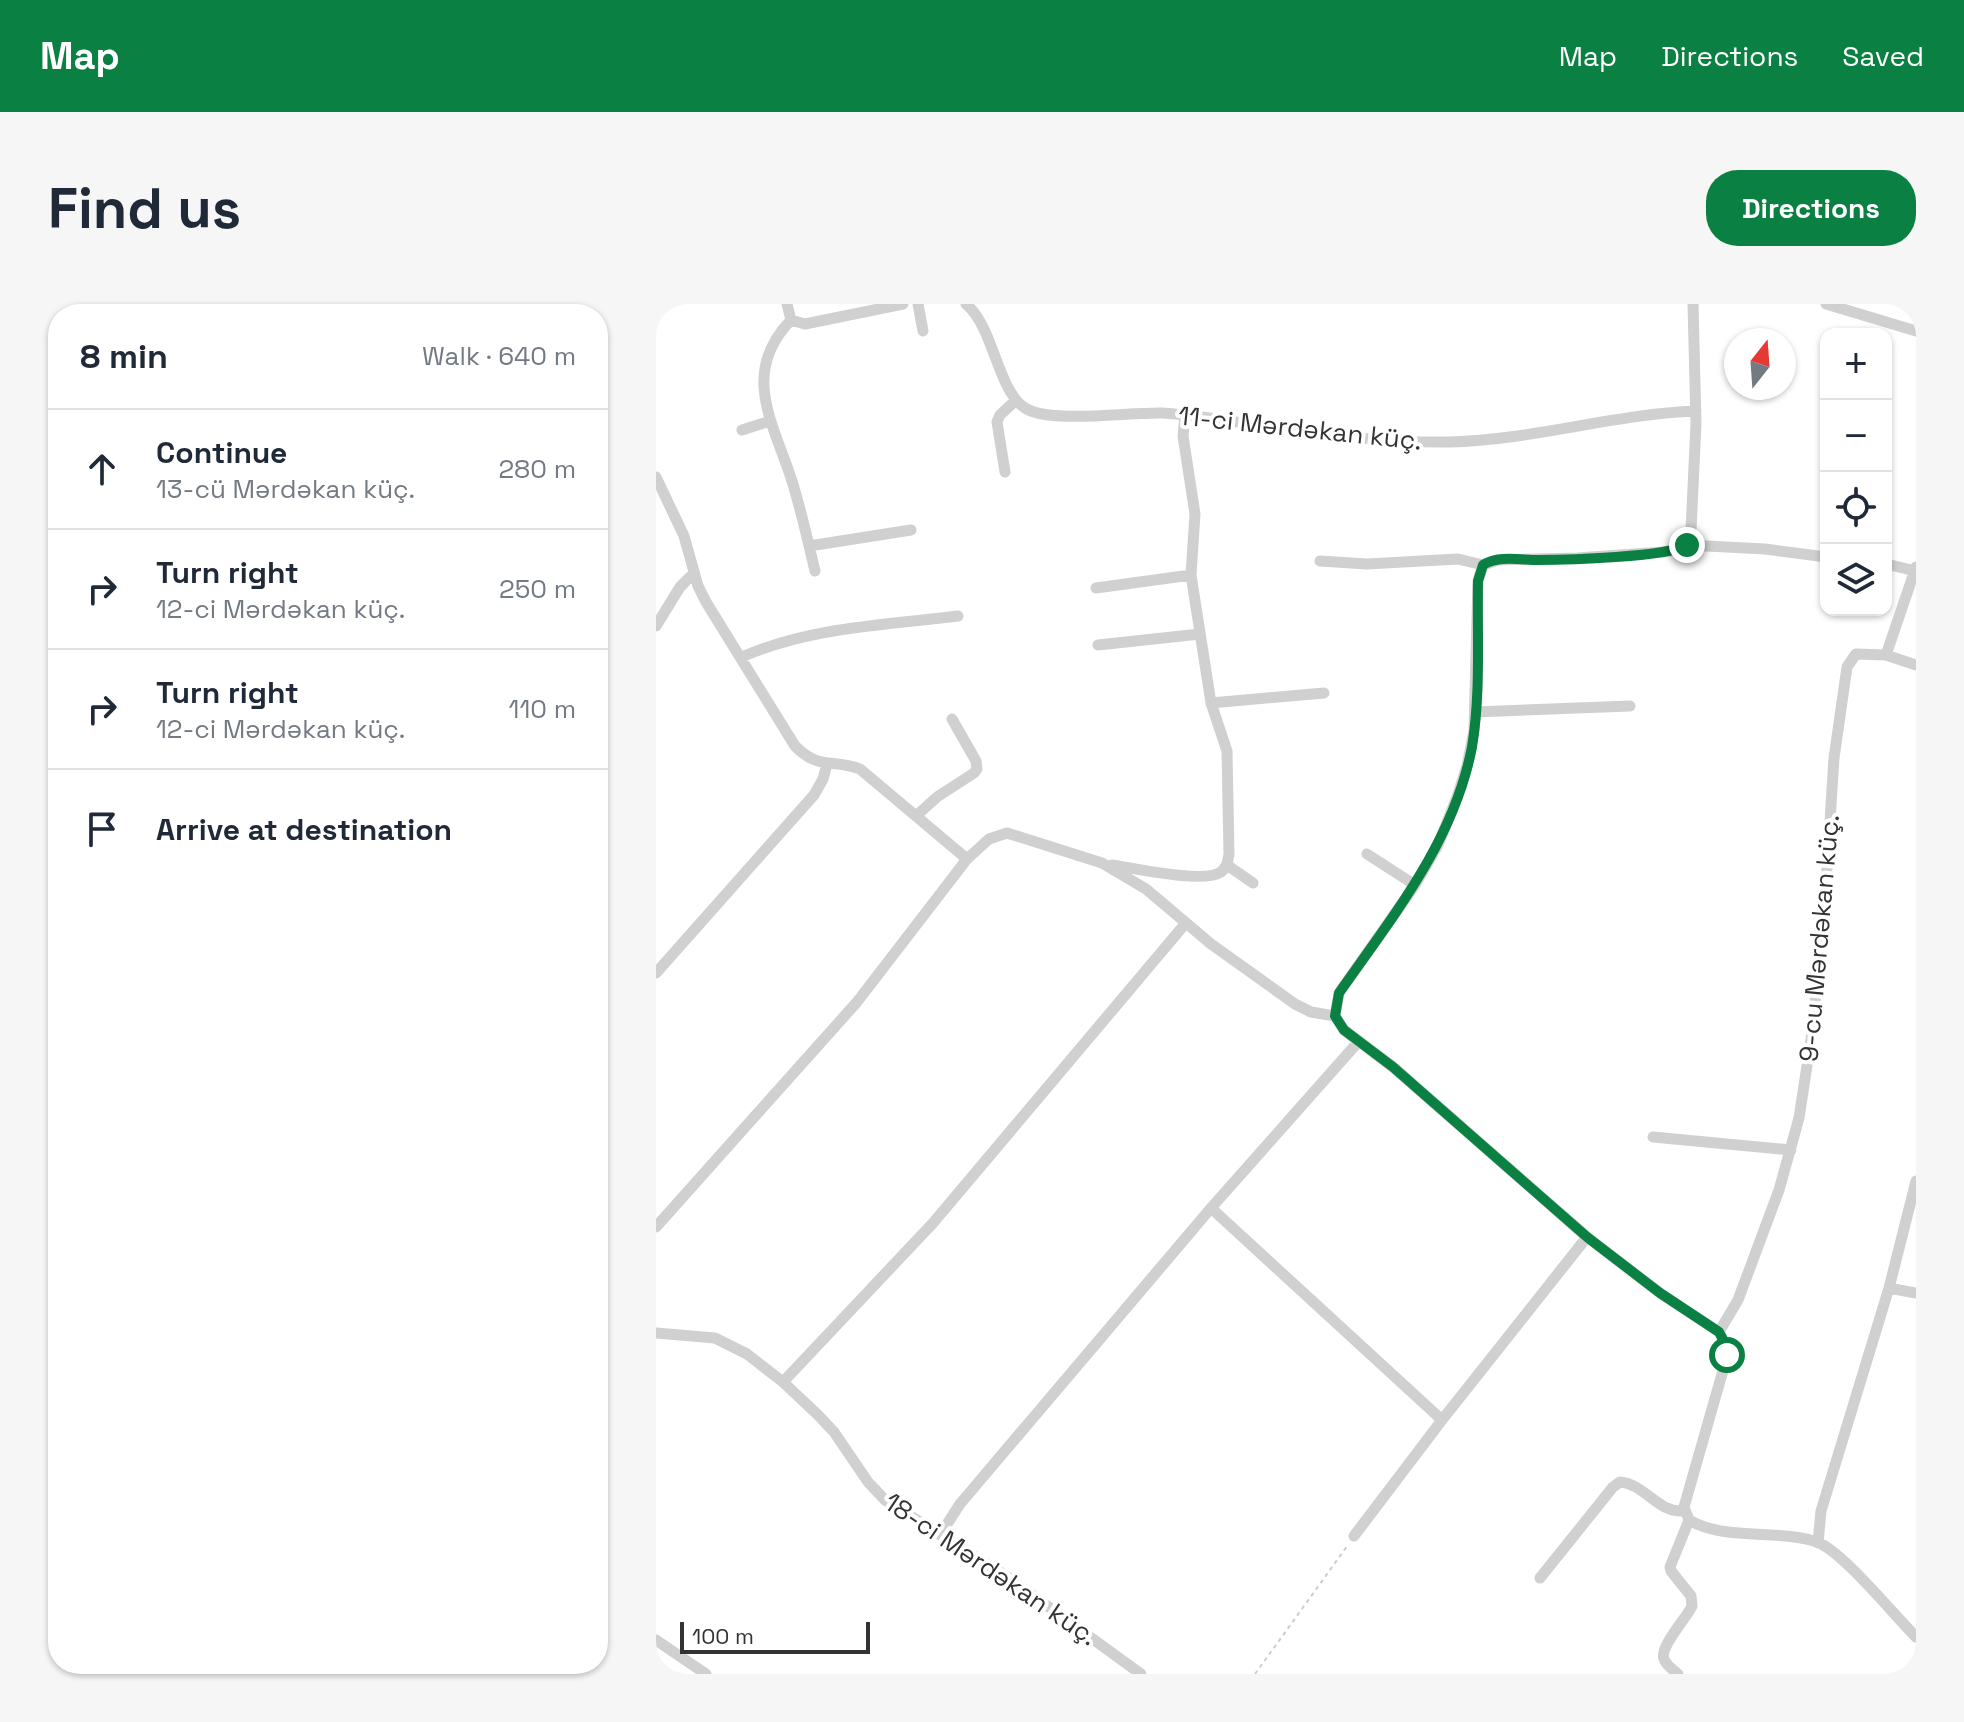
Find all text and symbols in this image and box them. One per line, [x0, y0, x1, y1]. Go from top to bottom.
text: Map [40, 32, 120, 80]
text: Map [1559, 38, 1617, 74]
text: Directions [1661, 38, 1798, 74]
text: Saved [1842, 38, 1924, 74]
button: Directions [1706, 170, 1916, 246]
text: Find us [48, 173, 241, 244]
north arrow [1724, 328, 1796, 400]
map controls [1820, 328, 1892, 616]
button: + [1820, 328, 1892, 400]
text: 8 min [80, 335, 168, 378]
text: Walk · 640 m [422, 339, 576, 373]
street label: 11-ci Mərdəkan küç. [1177, 398, 1423, 458]
button: − [1820, 400, 1892, 472]
text: Continue [156, 433, 287, 472]
icon: ahead [80, 447, 124, 491]
text: 280 m [498, 452, 576, 486]
text: 13-cü Mərdəkan küç. [156, 472, 415, 506]
button: locate [1820, 472, 1892, 544]
route end [1669, 527, 1705, 563]
button: layers [1820, 544, 1892, 616]
text: Turn right [156, 553, 299, 592]
icon: right [80, 567, 124, 611]
text: 250 m [499, 572, 576, 606]
text: 12-ci Mərdəkan küç. [156, 592, 405, 626]
text: Turn right [156, 673, 299, 712]
icon: right [80, 687, 124, 731]
text: 110 m [509, 692, 576, 726]
text: 12-ci Mərdəkan küç. [156, 712, 405, 746]
icon: arrive [80, 807, 124, 851]
text: Arrive at destination [156, 810, 452, 849]
street label: 9-cu Mərdəkan küç. [1791, 813, 1847, 1063]
route start [1709, 1337, 1745, 1373]
street label: 18-ci Mərdəkan küç. [878, 1485, 1104, 1653]
scale bar [680, 1618, 870, 1654]
text: 100 m [692, 1622, 754, 1650]

